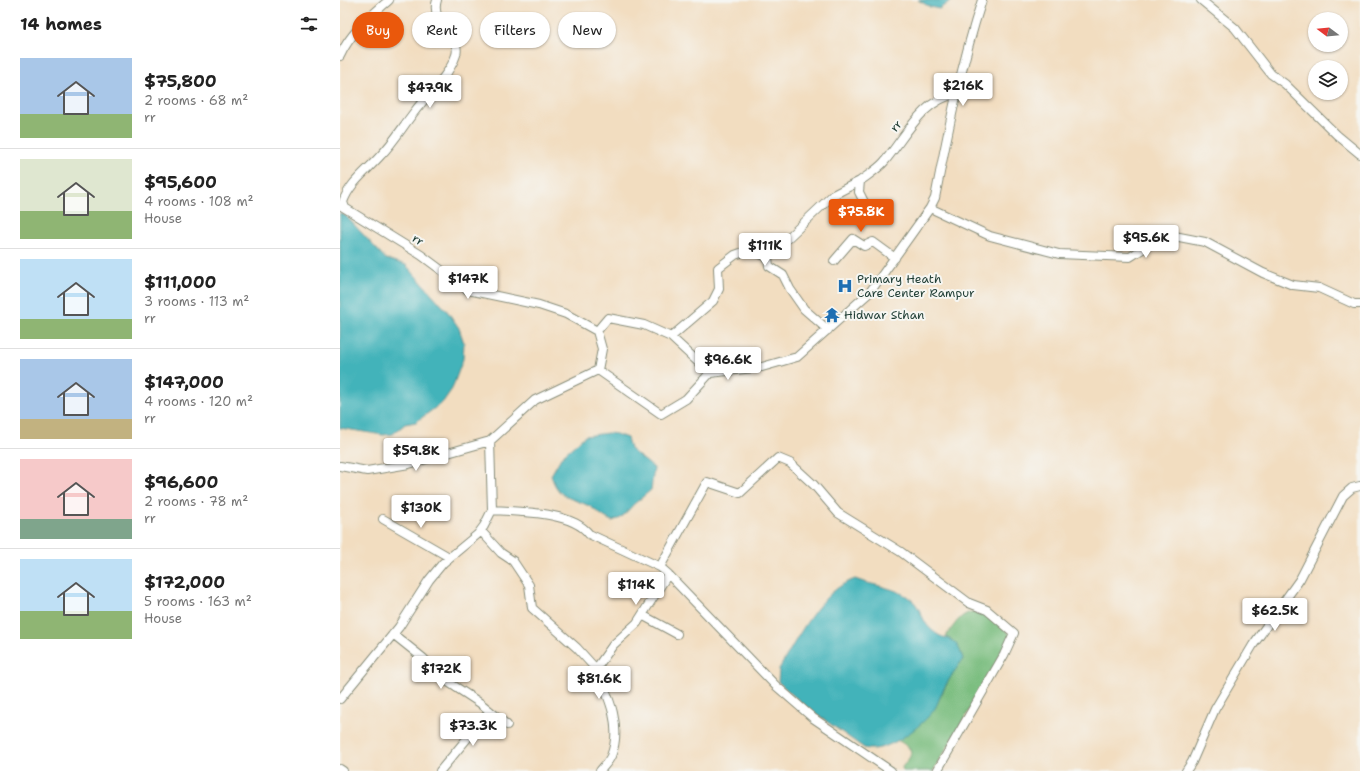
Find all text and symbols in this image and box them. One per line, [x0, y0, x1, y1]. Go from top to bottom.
chip: Buy [352, 12, 404, 48]
chip: Rent [412, 12, 472, 48]
chip: Filters [480, 12, 550, 48]
chip: New [558, 12, 616, 48]
north arrow [1308, 12, 1348, 52]
map controls [1308, 12, 1348, 100]
text: 14 homes [20, 13, 102, 35]
icon: filters [298, 13, 320, 35]
button: layers [1308, 60, 1348, 100]
text: $75,800 [144, 70, 217, 92]
pin: $216K [935, 73, 991, 107]
icon: home [52, 74, 100, 122]
pin: $47.9K [397, 75, 463, 109]
text: $216K [943, 77, 983, 94]
text: $47.9K [407, 79, 453, 96]
text: 2 rooms · 68 m² [144, 92, 248, 109]
text: rr [144, 109, 156, 126]
street label: rr [886, 116, 906, 135]
text: $95,600 [144, 171, 217, 193]
icon: home [52, 175, 100, 223]
text: 4 rooms · 108 m² [144, 193, 254, 210]
pin: $75.8K [828, 199, 894, 233]
text: $75.8K [838, 203, 884, 220]
text: House [144, 210, 182, 227]
pin: $95.6K [1113, 225, 1179, 259]
text: $95.6K [1123, 229, 1169, 246]
street label: rr [409, 230, 427, 250]
pin: $111K [737, 233, 793, 267]
text: $111K [748, 237, 782, 254]
pin: $147K [440, 266, 496, 300]
text: $147K [448, 270, 488, 287]
text: $111,000 [144, 271, 217, 293]
place label: Primary Heath Care Center Rampur [857, 271, 975, 301]
icon: home [52, 275, 100, 323]
hospital icon: Primary Heath Care Center Rampur [836, 277, 854, 295]
text: 3 rooms · 113 m² [144, 293, 249, 310]
temple icon: Hidwar Sthan [823, 306, 841, 324]
place label: Hidwar Sthan [844, 307, 924, 323]
text: rr [144, 310, 156, 327]
pin: $96.6K [695, 347, 761, 381]
text: $96.6K [704, 351, 752, 368]
text: $147,000 [144, 371, 224, 393]
icon: home [52, 375, 100, 423]
text: 4 rooms · 120 m² [144, 393, 253, 410]
text: rr [144, 410, 156, 427]
pin: $59.8K [383, 438, 449, 472]
text: $59.8K [392, 442, 440, 459]
text: $96,600 [144, 471, 218, 493]
icon: home [52, 475, 100, 523]
text: 2 rooms · 78 m² [144, 493, 248, 510]
pin: $130K [393, 495, 449, 529]
text: $130K [400, 499, 442, 516]
text: rr [144, 510, 156, 527]
text: $172,000 [144, 571, 225, 593]
pin: $114K [608, 572, 664, 606]
icon: home [52, 575, 100, 623]
text: $114K [617, 576, 655, 593]
text: 5 rooms · 163 m² [144, 593, 252, 610]
pin: $62.5K [1242, 598, 1308, 632]
text: $62.5K [1251, 602, 1299, 619]
text: House [144, 610, 182, 627]
pin: $172K [413, 656, 469, 690]
text: $172K [421, 660, 461, 677]
pin: $81.6K [566, 666, 632, 700]
text: $81.6K [577, 670, 621, 687]
pin: $73.3K [440, 713, 506, 747]
text: $73.3K [449, 717, 497, 734]

